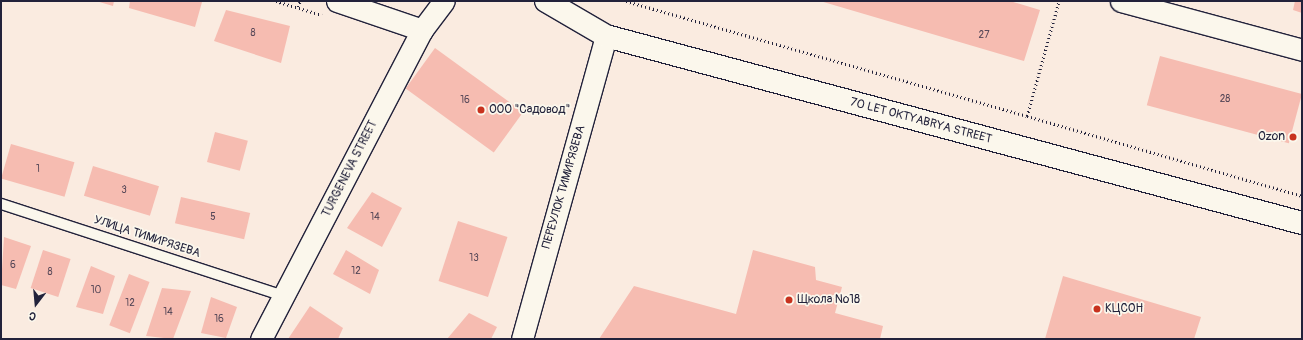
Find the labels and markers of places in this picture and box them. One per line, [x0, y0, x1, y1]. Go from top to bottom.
place label: ООО "Садовод" [489, 103, 570, 117]
marker: ООО "Садовод" [476, 105, 486, 115]
place label: Ozon [1258, 130, 1285, 144]
marker: Ozon [1288, 132, 1298, 142]
place label: Щкола №18 [797, 293, 860, 307]
marker: Щкола №18 [784, 295, 794, 305]
place label: КЦСОН [1105, 302, 1143, 316]
marker: КЦСОН [1092, 304, 1102, 314]

